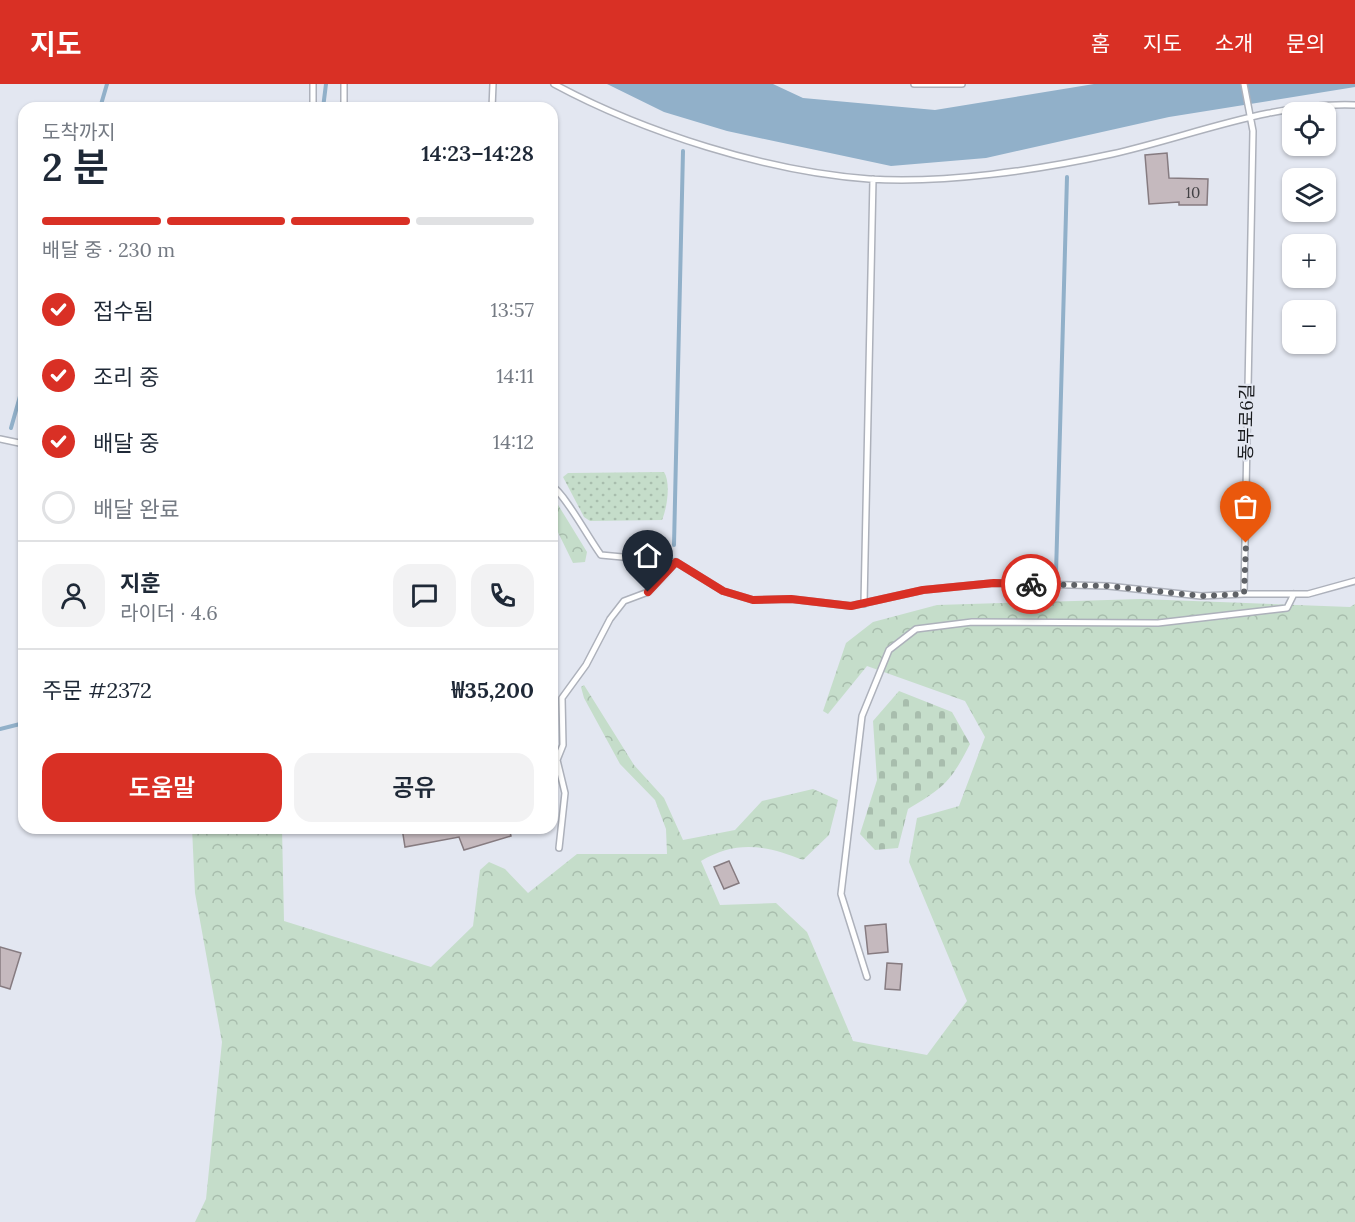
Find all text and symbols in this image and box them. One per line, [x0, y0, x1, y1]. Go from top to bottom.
text: 지도 [30, 26, 82, 62]
text: 홈 [1091, 30, 1110, 57]
text: 지도 [1143, 30, 1182, 57]
text: 소개 [1215, 30, 1253, 57]
text: 문의 [1286, 30, 1325, 57]
map controls [1282, 102, 1336, 354]
button: locate [1282, 102, 1336, 156]
text: 도착까지 [42, 119, 116, 144]
text: 14:23–14:28 [421, 139, 534, 167]
text: 2 분 [42, 142, 109, 192]
button: layers [1282, 168, 1336, 222]
house number: 10 [1186, 183, 1200, 202]
button: + [1282, 234, 1336, 288]
text: 배달 중 · 230 m [42, 237, 175, 262]
icon: check [42, 293, 75, 326]
text: 접수됨 [93, 297, 154, 325]
text: 13:57 [490, 297, 534, 322]
button: − [1282, 300, 1336, 354]
icon: check [42, 359, 75, 392]
text: 조리 중 [93, 363, 160, 391]
text: 14:11 [496, 363, 534, 388]
street label: 동부로6길 [1234, 383, 1258, 461]
icon: check [42, 425, 75, 458]
text: 배달 중 [93, 429, 160, 457]
text: 14:12 [493, 429, 534, 454]
pin [1220, 481, 1271, 543]
icon: bag [1229, 490, 1262, 523]
text: 배달 완료 [93, 495, 180, 523]
pin [622, 530, 673, 592]
icon: home [631, 539, 664, 572]
courier [1001, 554, 1061, 614]
button: person [42, 564, 105, 627]
button: chat [393, 564, 456, 627]
button: phone [471, 564, 534, 627]
icon: bike [1015, 568, 1048, 601]
text: 지훈 [120, 569, 160, 597]
text: 라이더 · 4.6 [120, 600, 218, 625]
text: 주문 #2372 [42, 676, 152, 704]
text: ₩35,200 [452, 676, 534, 704]
button: 도움말 [42, 753, 282, 822]
button: 공유 [294, 753, 534, 822]

